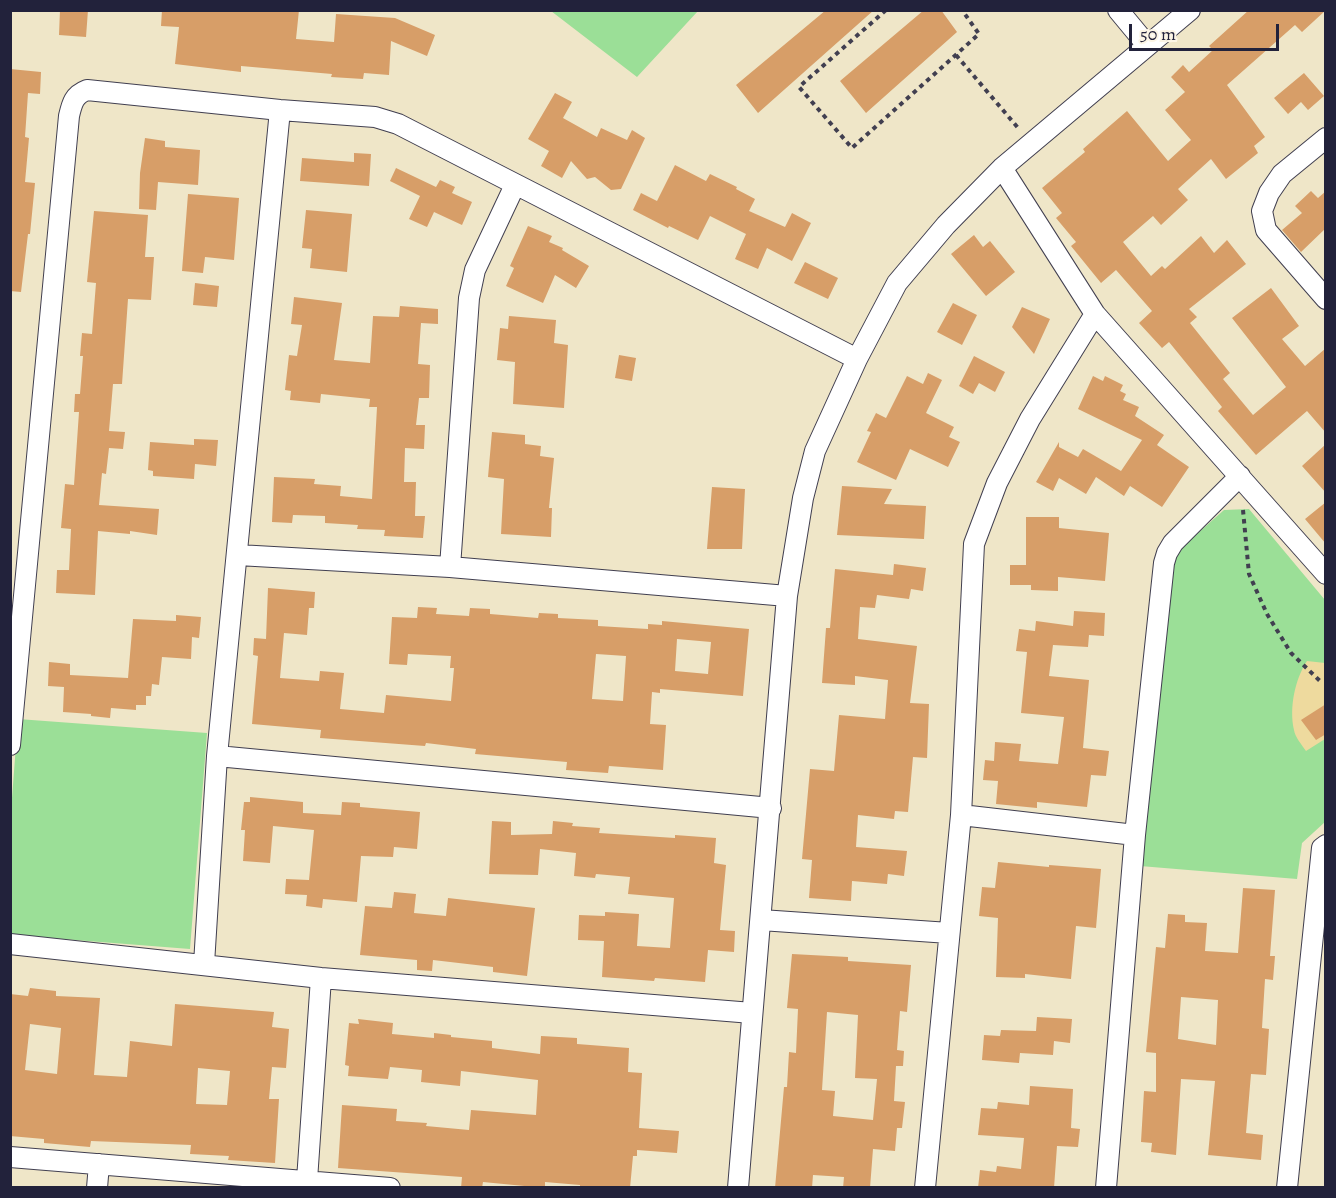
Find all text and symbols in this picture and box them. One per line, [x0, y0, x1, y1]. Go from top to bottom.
scale bar [1132, 12, 1282, 50]
text: 50 m [1140, 22, 1176, 46]

